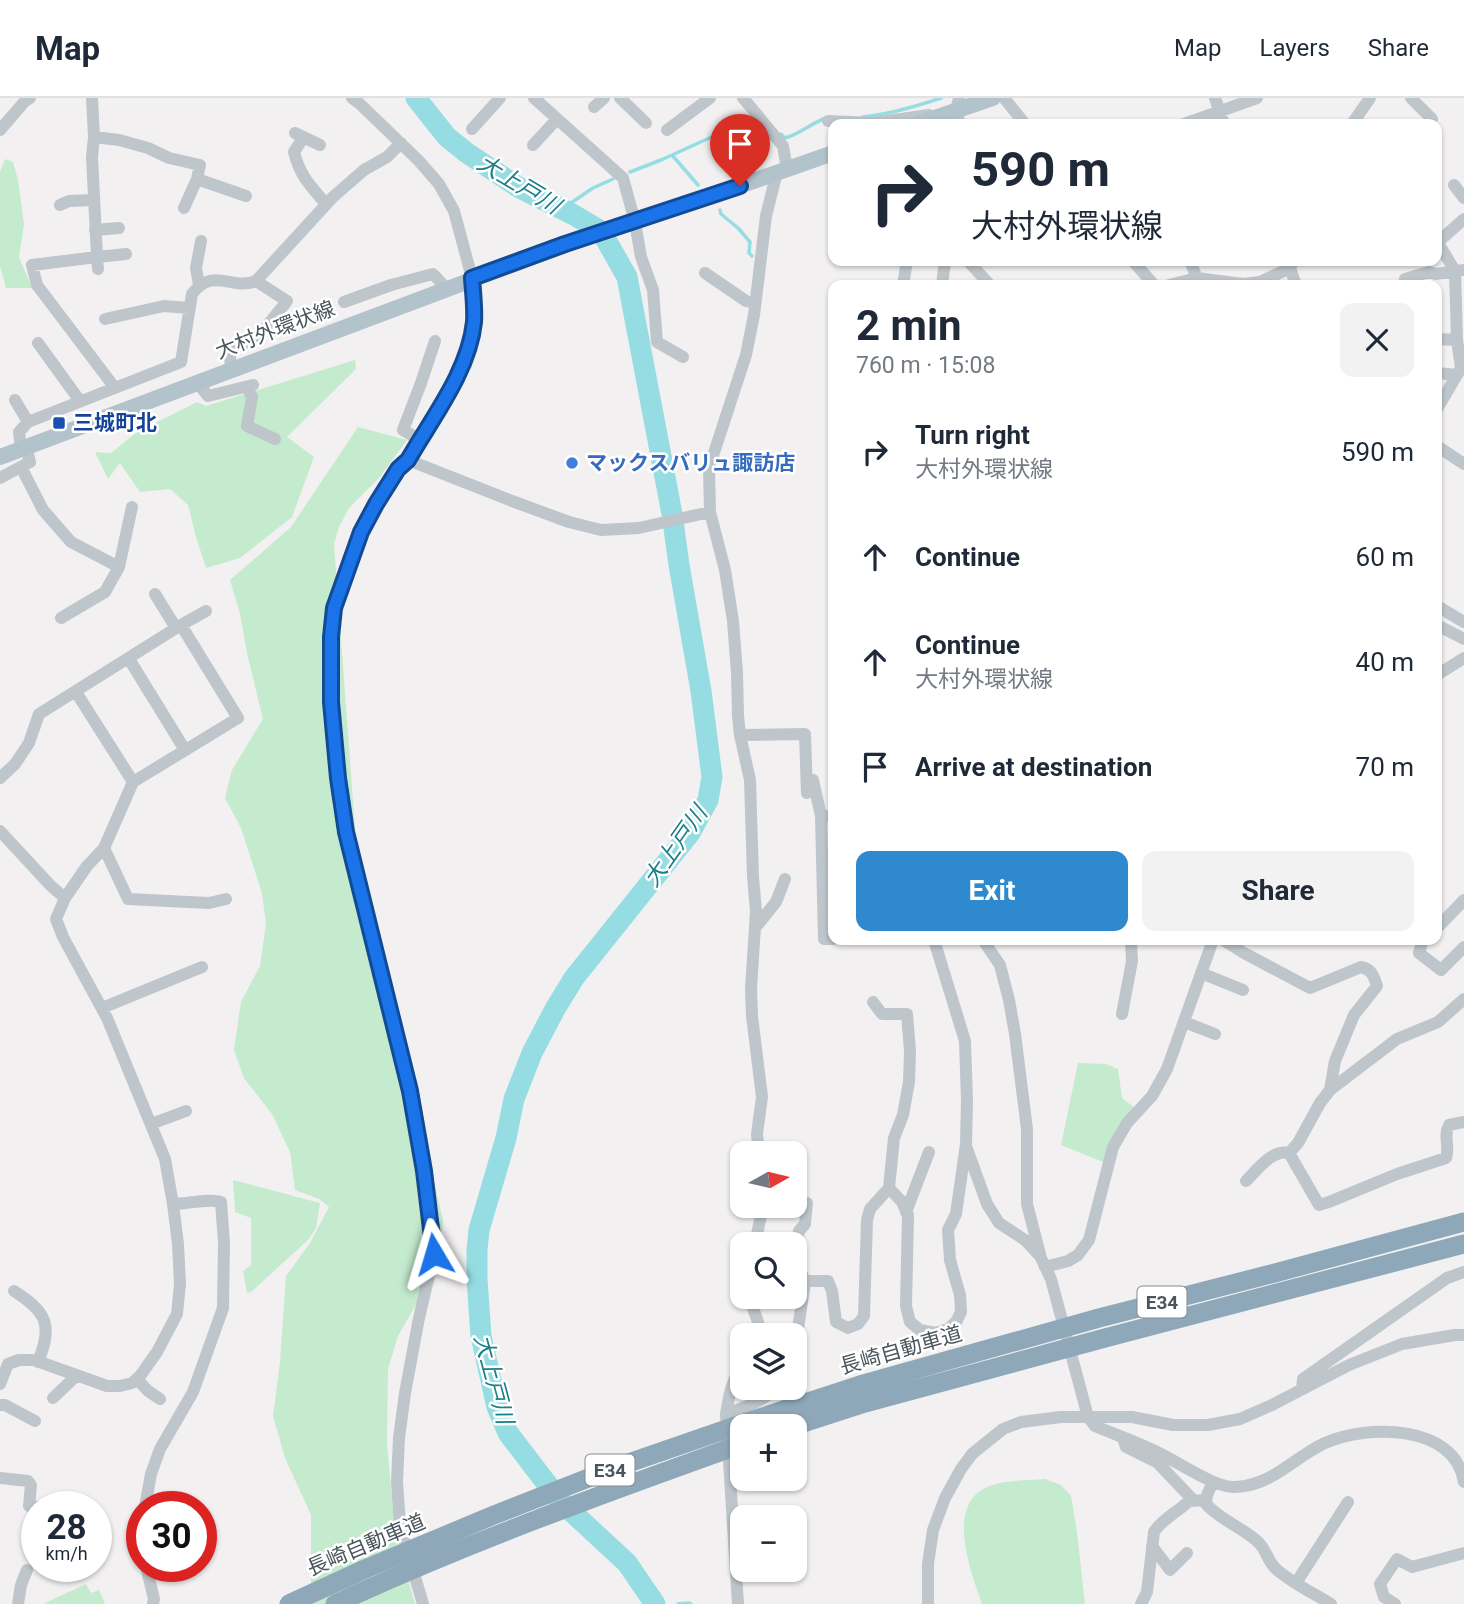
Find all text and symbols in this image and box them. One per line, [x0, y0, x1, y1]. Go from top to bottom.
text: Map [35, 29, 100, 68]
text: Map [1174, 34, 1222, 62]
text: Layers [1260, 34, 1330, 62]
text: Share [1368, 34, 1429, 62]
pin [710, 114, 770, 186]
icon: arrive [721, 125, 759, 163]
text: 590 m [971, 141, 1110, 198]
icon: right [856, 147, 947, 238]
water label: 大上戸川 [472, 149, 568, 221]
text: 大村外環状線 [971, 207, 1163, 245]
street label: 大村外環状線 [212, 296, 338, 364]
text: 2 min [856, 301, 962, 350]
button: close [1340, 303, 1414, 377]
text: 760 m · 15:08 [856, 352, 995, 379]
place label: 三城町北 [73, 411, 157, 435]
marker: 三城町北 [51, 415, 67, 431]
text: Turn right [915, 420, 1030, 450]
icon: right [856, 433, 894, 471]
text: 590 m [1341, 437, 1414, 467]
place label: マックスバリュ諏訪店 [586, 451, 795, 475]
marker: マックスバリュ諏訪店 [564, 455, 580, 471]
text: 大村外環状線 [915, 456, 1053, 483]
icon: ahead [856, 538, 894, 576]
text: Continue [915, 542, 1020, 572]
text: 60 m [1356, 542, 1414, 572]
text: Continue [915, 630, 1020, 660]
icon: ahead [856, 643, 894, 681]
text: 40 m [1356, 647, 1414, 677]
text: 大村外環状線 [915, 666, 1053, 693]
icon: arrive [856, 748, 894, 786]
text: Arrive at destination [915, 752, 1152, 782]
text: 70 m [1356, 752, 1414, 782]
water label: 大上戸川 [638, 798, 715, 892]
button: Exit [856, 851, 1128, 931]
button: Share [1142, 851, 1414, 931]
north arrow [730, 1141, 807, 1218]
map controls [730, 1141, 807, 1582]
position arrow [397, 1217, 471, 1291]
button: search [730, 1232, 807, 1309]
road number: E34 [1138, 1286, 1186, 1318]
street label: 長崎自動車道 [837, 1321, 965, 1379]
button: layers [730, 1323, 807, 1400]
water label: 大上戸川 [469, 1331, 519, 1430]
button: + [730, 1414, 807, 1491]
road number: E34 [586, 1454, 634, 1486]
speed limit sign: 30 [126, 1491, 217, 1582]
button: − [730, 1505, 807, 1582]
text: 28 [46, 1507, 87, 1548]
street label: 長崎自動車道 [303, 1509, 429, 1581]
text: km/h [45, 1543, 88, 1564]

